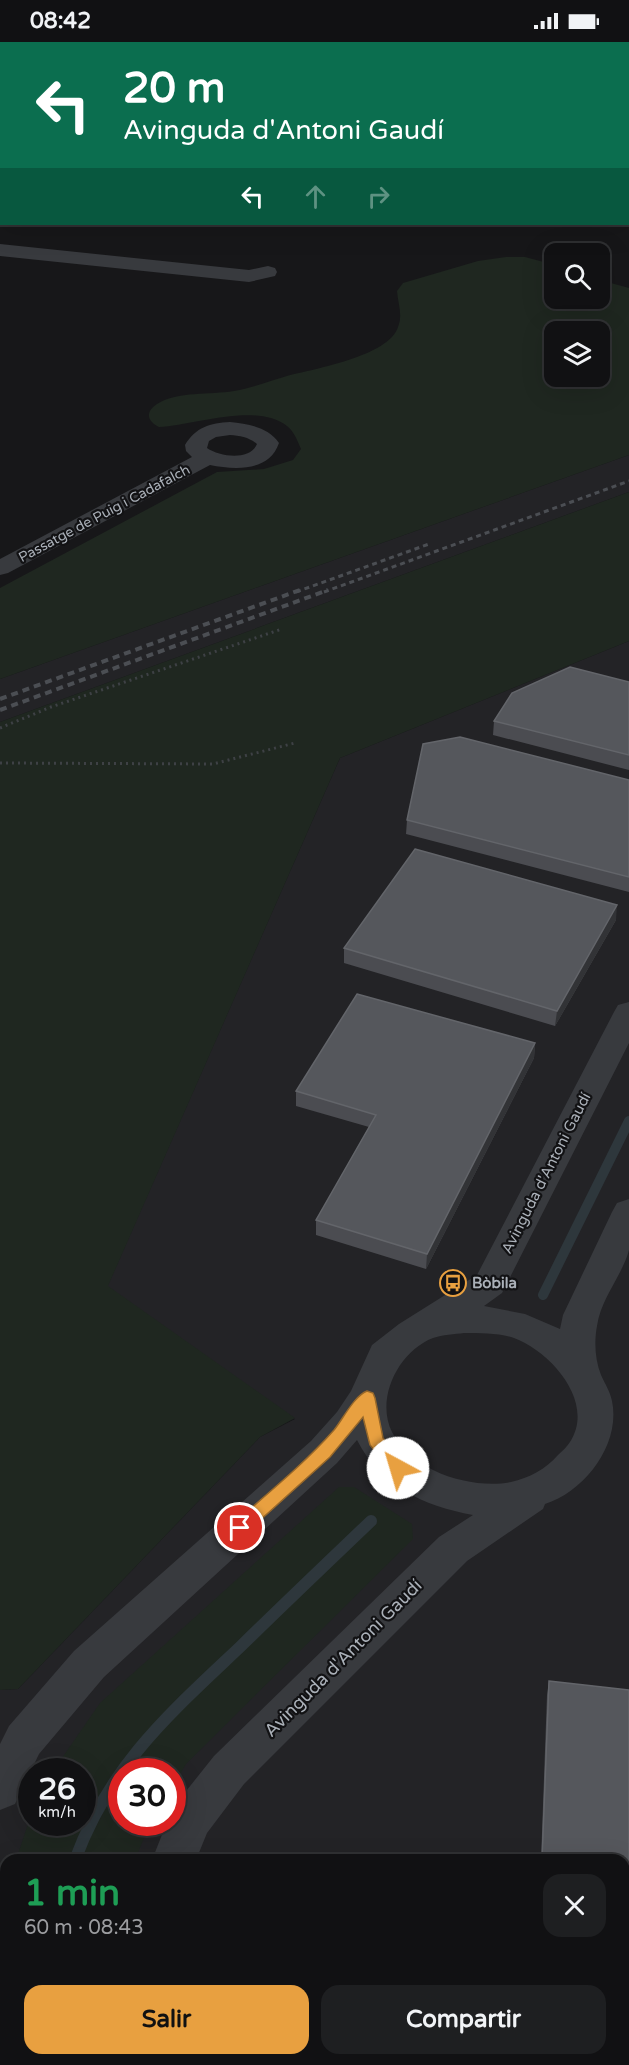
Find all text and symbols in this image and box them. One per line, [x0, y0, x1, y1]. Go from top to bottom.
text: 08:42 [30, 8, 91, 34]
text: 20 m [123, 63, 225, 114]
icon: left [24, 66, 102, 144]
text: Avinguda d'Antoni Gaudí [123, 114, 444, 147]
icon: left [236, 180, 269, 213]
icon: ahead [299, 180, 332, 213]
icon: right [362, 180, 395, 213]
map controls [544, 243, 610, 387]
button: search [544, 243, 610, 309]
button: layers [544, 321, 610, 387]
street label: Passatge de Puig i Cadafalch [16, 461, 193, 566]
street label: Avinguda d'Antoni Gaudí [498, 1089, 595, 1257]
bus stop icon: Bòbila [438, 1268, 468, 1298]
place label: Bòbila [472, 1274, 517, 1292]
position arrow [366, 1436, 430, 1500]
pin [214, 1502, 265, 1553]
icon: arrive [223, 1511, 256, 1544]
street label: Avinguda d'Antoni Gaudí [260, 1574, 427, 1741]
speed limit sign: 30 [108, 1758, 186, 1836]
text: 26 [38, 1771, 76, 1808]
text: km/h [38, 1803, 76, 1821]
text: 1 min [24, 1872, 120, 1915]
button: close [543, 1874, 606, 1937]
text: 60 m · 08:43 [24, 1916, 144, 1940]
button: Salir [24, 1985, 309, 2054]
button: Compartir [321, 1985, 606, 2054]

